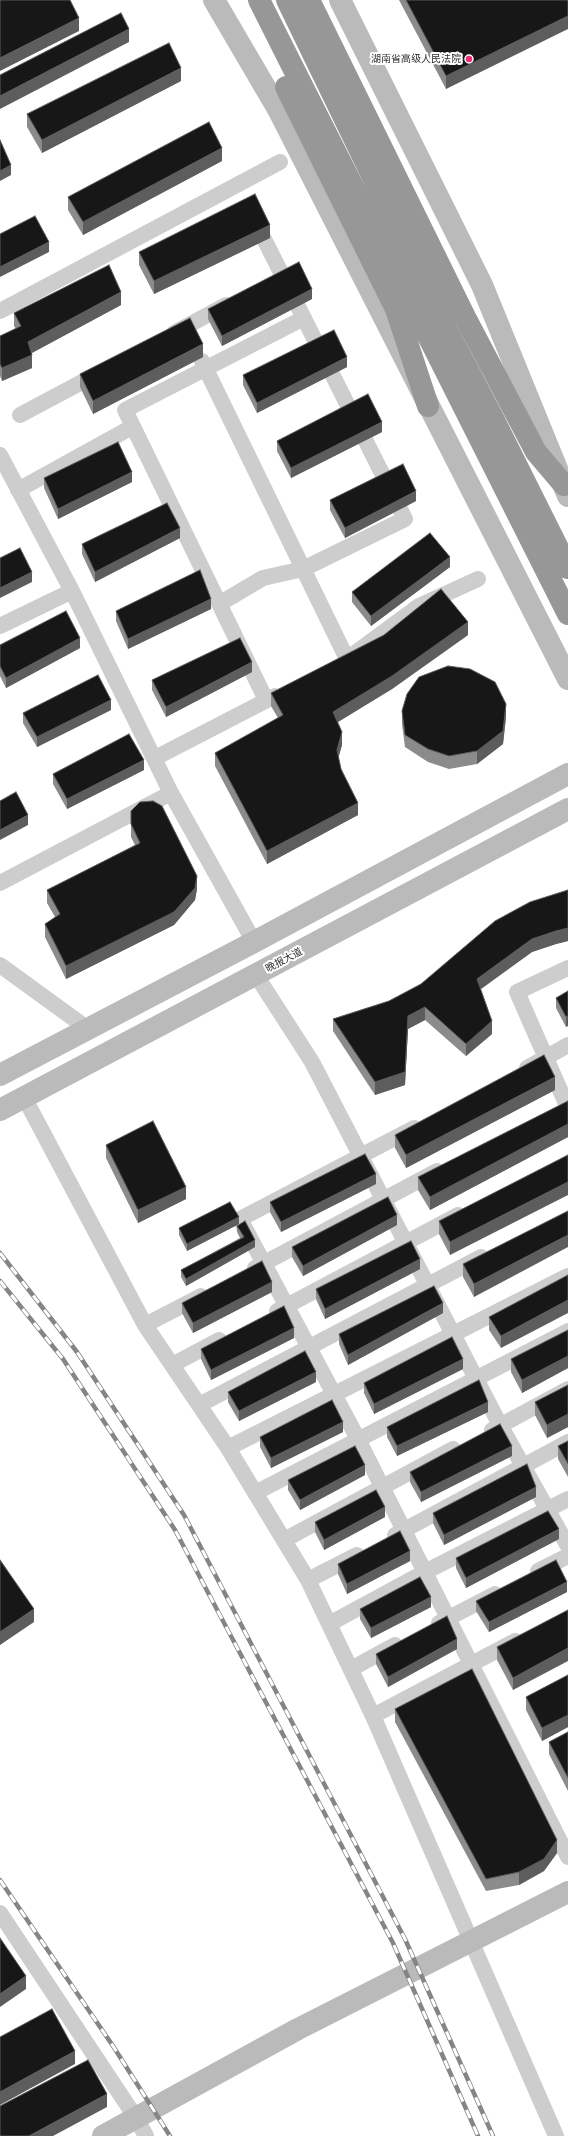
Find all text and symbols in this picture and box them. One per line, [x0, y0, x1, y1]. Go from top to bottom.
place label: 湖南省高级人民法院 [371, 53, 461, 65]
marker: 湖南省高级人民法院 [464, 54, 474, 64]
street label: 晚报大道 [264, 945, 304, 975]

